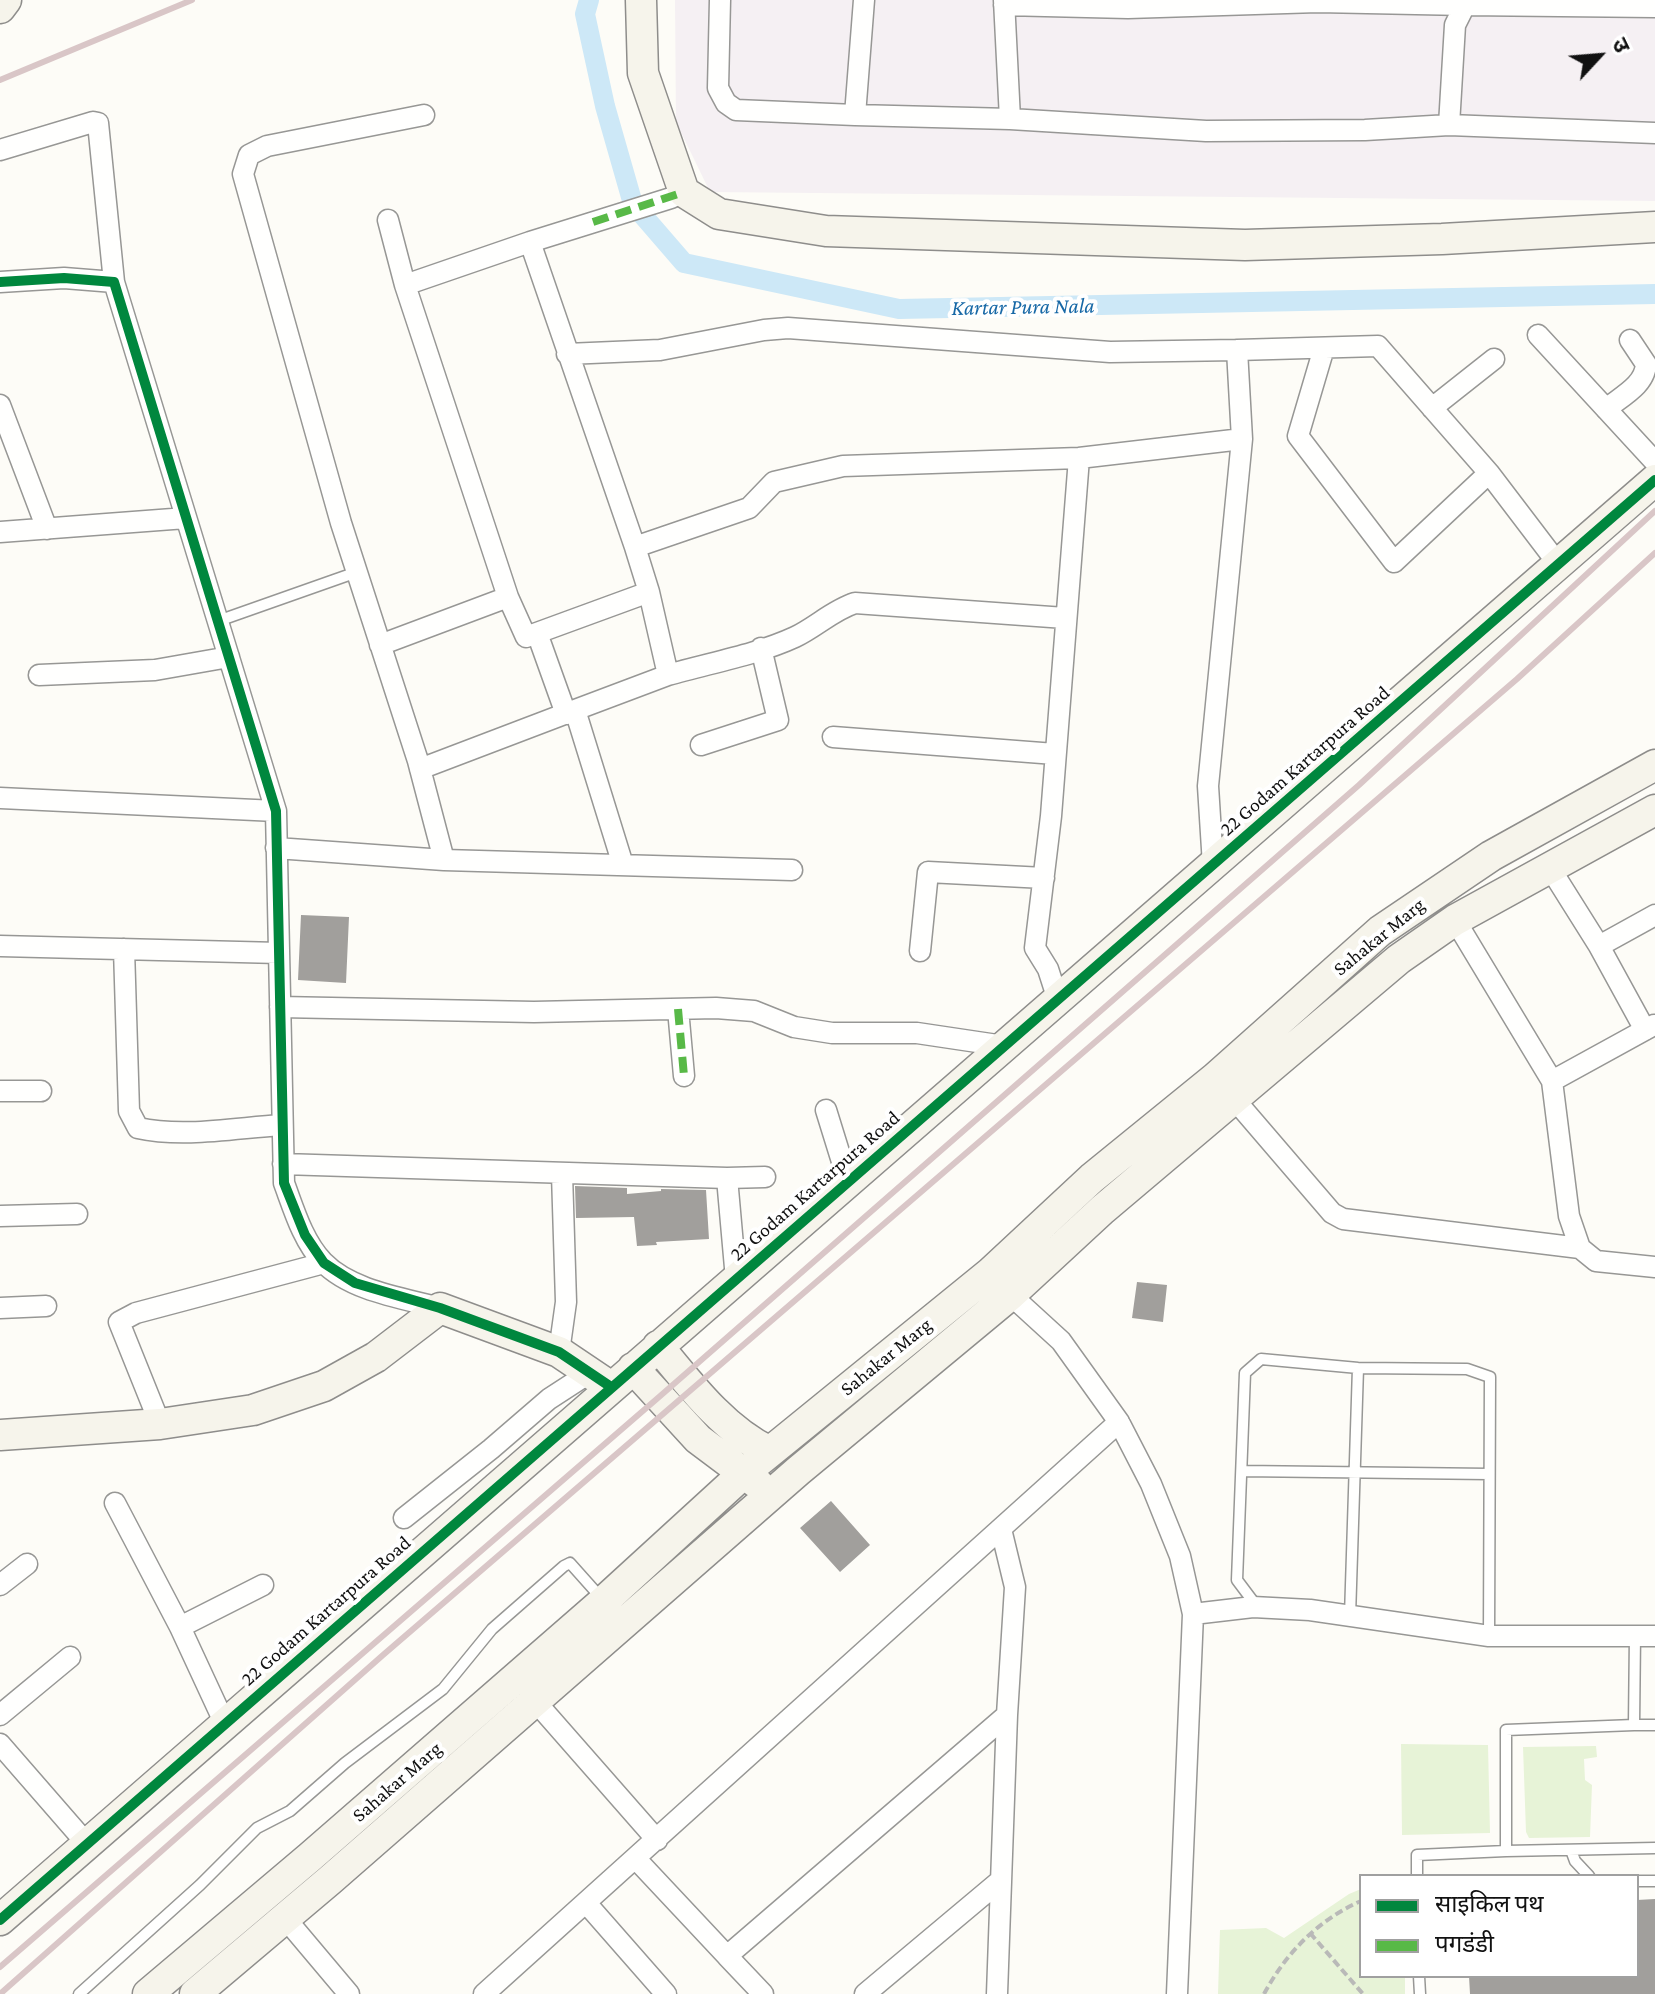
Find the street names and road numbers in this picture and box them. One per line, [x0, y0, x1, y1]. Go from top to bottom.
street label: 22 Godam Kartarpura Road [1215, 681, 1395, 841]
street label: Sahakar Marg [1329, 893, 1429, 981]
street label: 22 Godam Kartarpura Road [725, 1106, 905, 1266]
street label: Sahakar Marg [836, 1313, 936, 1401]
street label: 22 Godam Kartarpura Road [236, 1531, 416, 1691]
street label: Sahakar Marg [347, 1737, 447, 1827]

